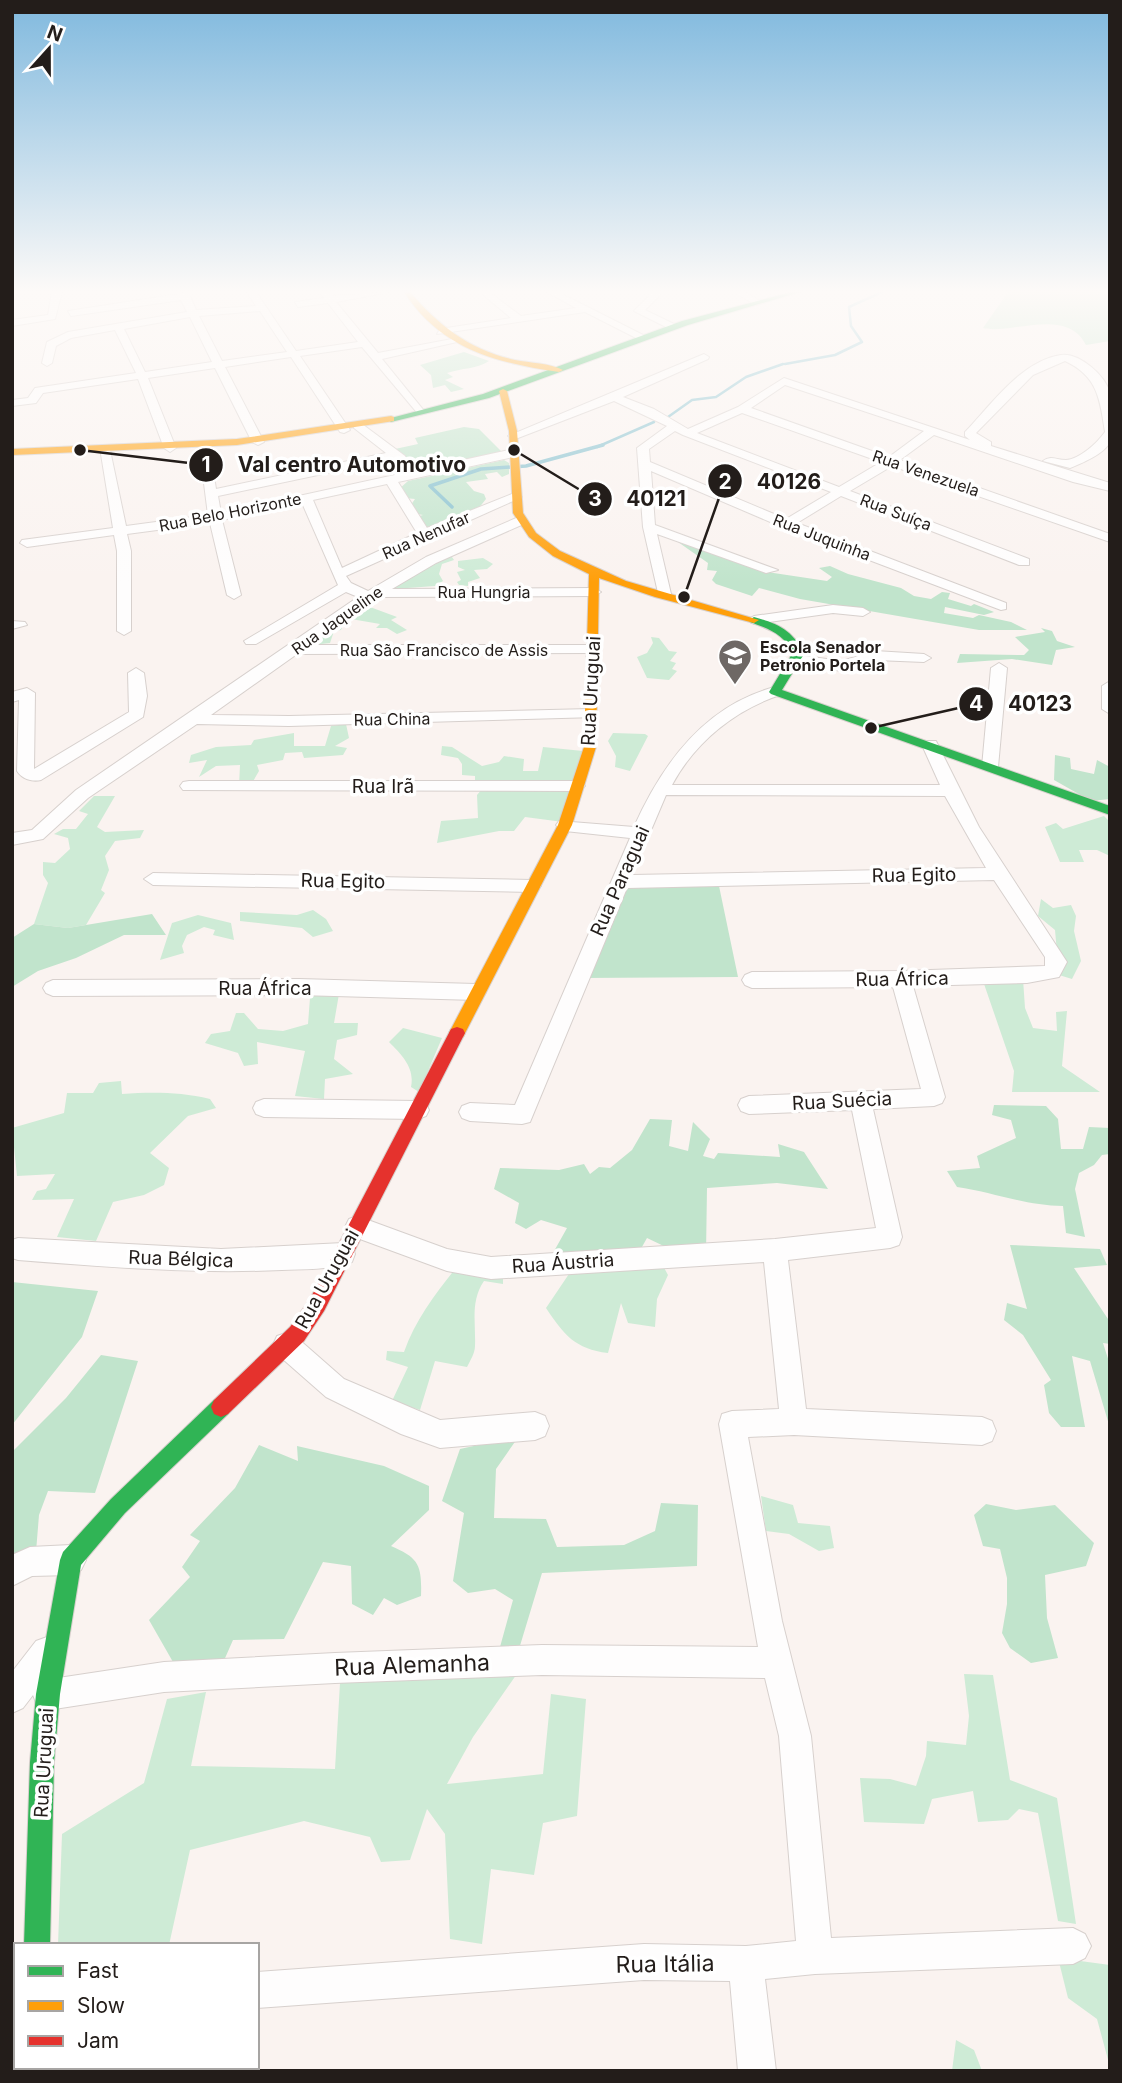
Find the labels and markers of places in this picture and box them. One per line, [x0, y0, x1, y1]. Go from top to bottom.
callout: Val centro Automotivo [189, 444, 480, 486]
callout: 40126 [708, 460, 835, 502]
callout: 40121 [577, 478, 700, 520]
school or university icon: Escola Senador Petronio Portela [716, 637, 754, 686]
place label: Escola Senador Petronio Portela [760, 637, 885, 675]
callout: 40123 [958, 683, 1086, 725]

